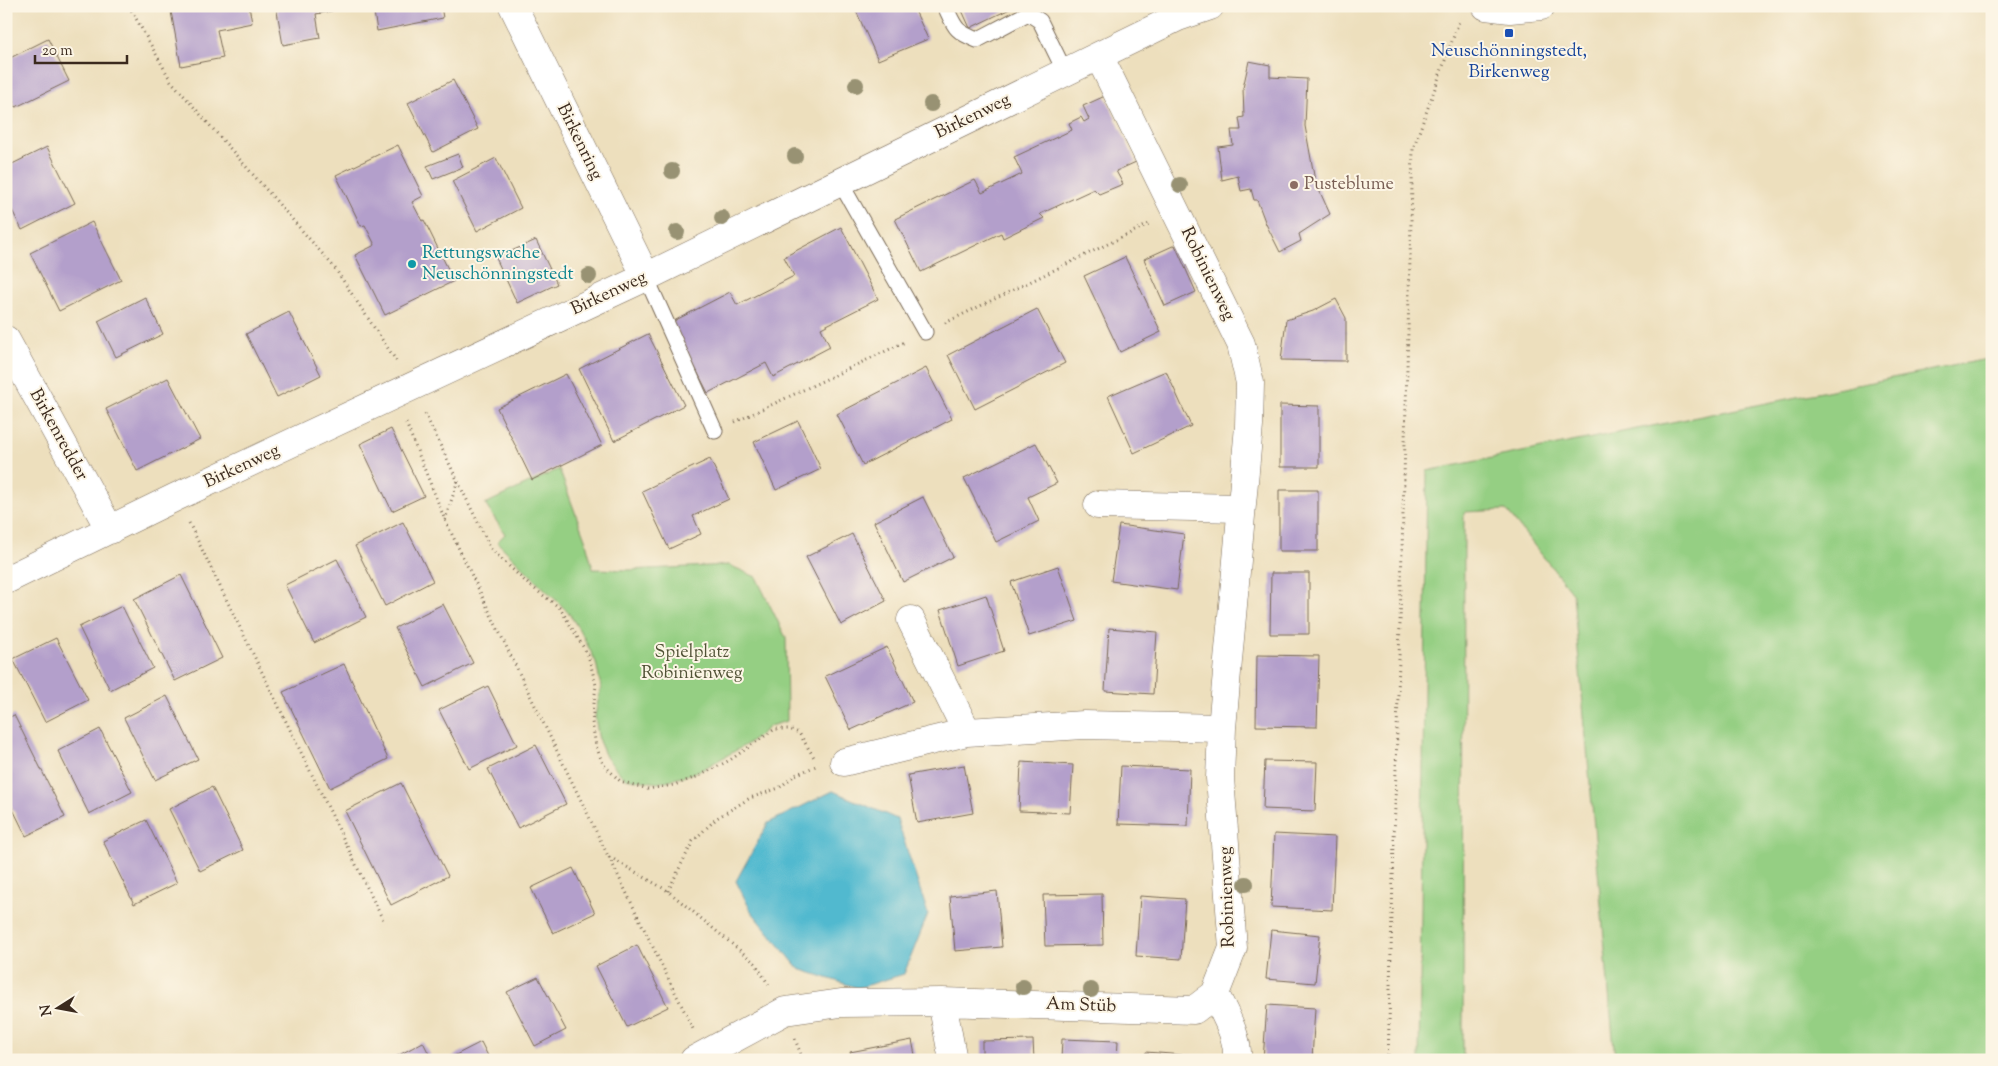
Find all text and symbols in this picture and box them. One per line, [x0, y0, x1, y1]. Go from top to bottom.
marker: Neuschönningstedt, Birkenweg [1503, 27, 1515, 39]
scale bar [35, 32, 128, 64]
place label: Neuschönningstedt, Birkenweg [1431, 39, 1587, 86]
text: 20 m [42, 41, 73, 62]
street label: Birkenweg [931, 87, 1015, 146]
street label: Birkenring [549, 99, 609, 185]
place label: Pusteblume [1304, 172, 1394, 198]
marker: Pusteblume [1288, 179, 1300, 191]
street label: Robinienweg [1173, 223, 1241, 325]
place label: Rettungswache Neuschönningstedt [422, 241, 574, 288]
marker: Rettungswache Neuschönningstedt [406, 258, 418, 270]
street label: Birkenweg [567, 265, 651, 323]
street label: Birkenredder [22, 384, 94, 486]
street label: Birkenweg [200, 438, 284, 496]
park label: Spielplatz Robinienweg [641, 640, 743, 687]
street label: Robinienweg [1213, 846, 1243, 948]
north arrow [32, 984, 82, 1034]
street label: Am Stüb [1045, 992, 1117, 1020]
text: N [36, 1003, 58, 1017]

